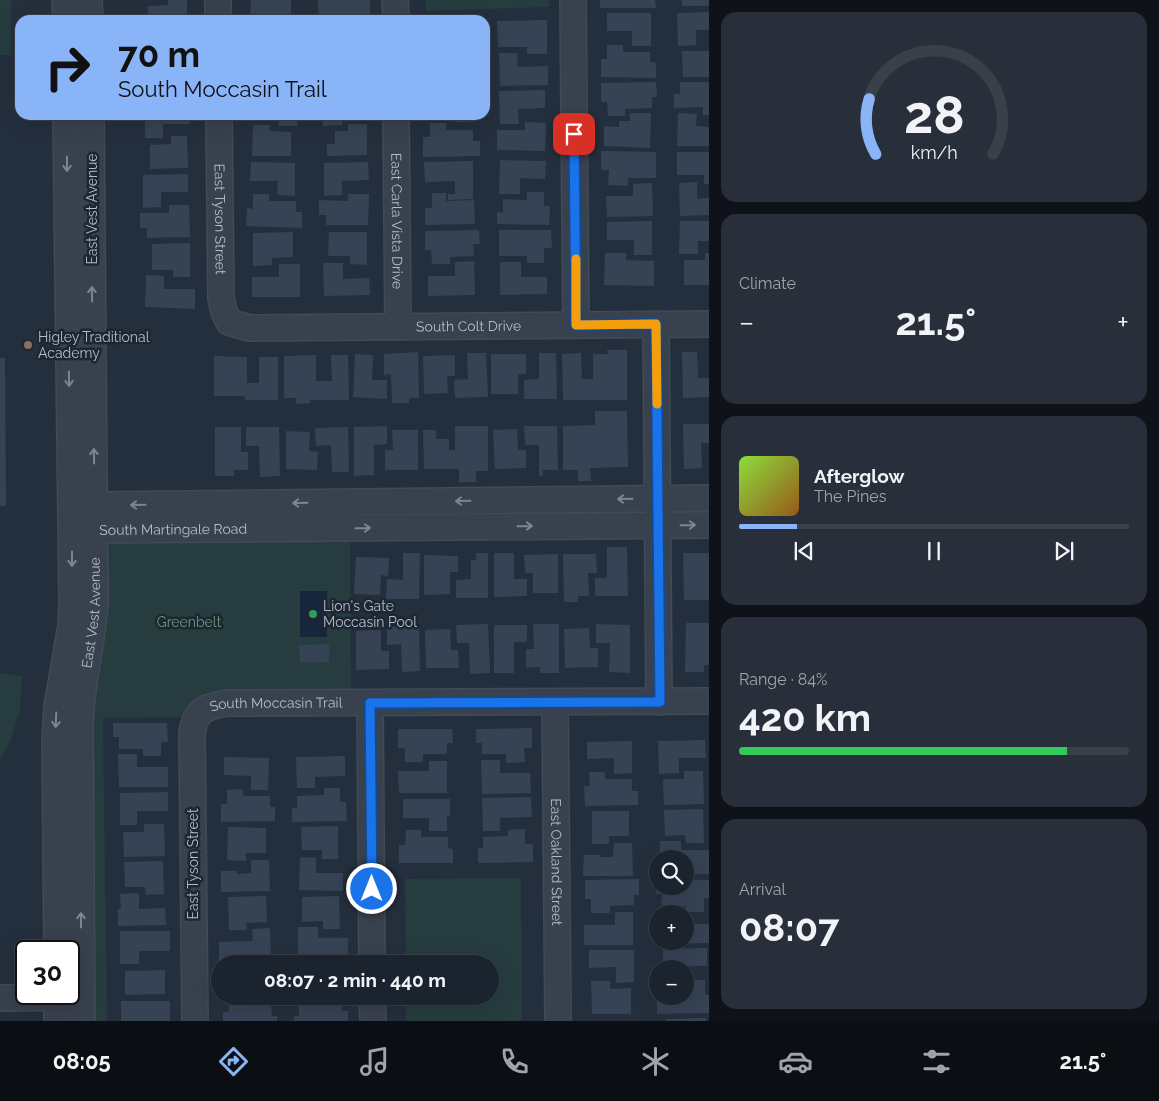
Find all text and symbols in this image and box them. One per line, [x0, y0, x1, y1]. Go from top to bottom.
text: 70 m [118, 34, 200, 75]
icon: right [35, 35, 100, 100]
text: South Moccasin Trail [118, 76, 327, 102]
text: 28 [904, 84, 964, 145]
pin [553, 113, 595, 155]
icon: arrive [560, 120, 588, 148]
text: km/h [910, 142, 958, 163]
street label: East Vest Avenue [84, 153, 100, 265]
street label: East Carla Vista Drive [388, 153, 406, 289]
one-way arrow [62, 155, 72, 171]
street label: East Tyson Street [212, 163, 229, 275]
text: Climate [739, 274, 796, 293]
one-way arrow [88, 286, 97, 302]
text: 21.5° [895, 299, 976, 344]
text: − [739, 306, 754, 339]
text: + [1117, 306, 1129, 339]
street label: South Colt Drive [416, 318, 521, 335]
place label: Higley Traditional Academy [38, 329, 150, 361]
marker: Higley Traditional Academy [22, 339, 34, 351]
one-way arrow [64, 370, 74, 386]
one-way arrow [89, 448, 99, 464]
text: Afterglow [814, 465, 904, 487]
text: The Pines [814, 487, 886, 506]
one-way arrow [618, 494, 634, 504]
one-way arrow [455, 496, 472, 506]
one-way arrow [293, 498, 309, 508]
one-way arrow [130, 500, 146, 509]
one-way arrow [680, 520, 696, 530]
street label: South Martingale Road [99, 521, 247, 538]
one-way arrow [517, 521, 533, 531]
one-way arrow [354, 523, 371, 533]
icon: previous [790, 537, 818, 565]
icon: pause [920, 537, 948, 565]
icon: next [1050, 537, 1078, 565]
one-way arrow [67, 550, 77, 566]
street label: East Vest Avenue [78, 557, 103, 669]
place label: Lion's Gate Moccasin Pool [323, 598, 417, 630]
marker: Lion's Gate Moccasin Pool [307, 608, 319, 620]
park label: Greenbelt [157, 614, 222, 630]
text: Range · 84% [739, 670, 828, 689]
street label: South Moccasin Trail [208, 695, 343, 715]
text: 420 km [739, 695, 871, 740]
one-way arrow [52, 712, 61, 728]
street label: East Oakland Street [548, 798, 565, 926]
street label: East Tyson Street [185, 808, 201, 920]
map controls [649, 850, 694, 1005]
button: search [649, 850, 694, 895]
position arrow [345, 862, 397, 914]
text: Arrival [739, 880, 786, 899]
button: + [649, 905, 694, 950]
text: 08:07 [739, 905, 839, 950]
one-way arrow [76, 912, 86, 928]
speed limit sign: 30 [15, 940, 80, 1005]
button: − [649, 960, 694, 1005]
text: 08:07 · 2 min · 440 m [264, 969, 446, 991]
icon: directions [216, 1044, 251, 1079]
icon: music [357, 1044, 392, 1079]
icon: phone [497, 1044, 532, 1079]
icon: climate [638, 1044, 673, 1079]
icon: car [778, 1044, 813, 1079]
icon: filters [919, 1044, 954, 1079]
text: 08:05 [53, 1048, 111, 1074]
text: 21.5° [1060, 1048, 1106, 1074]

